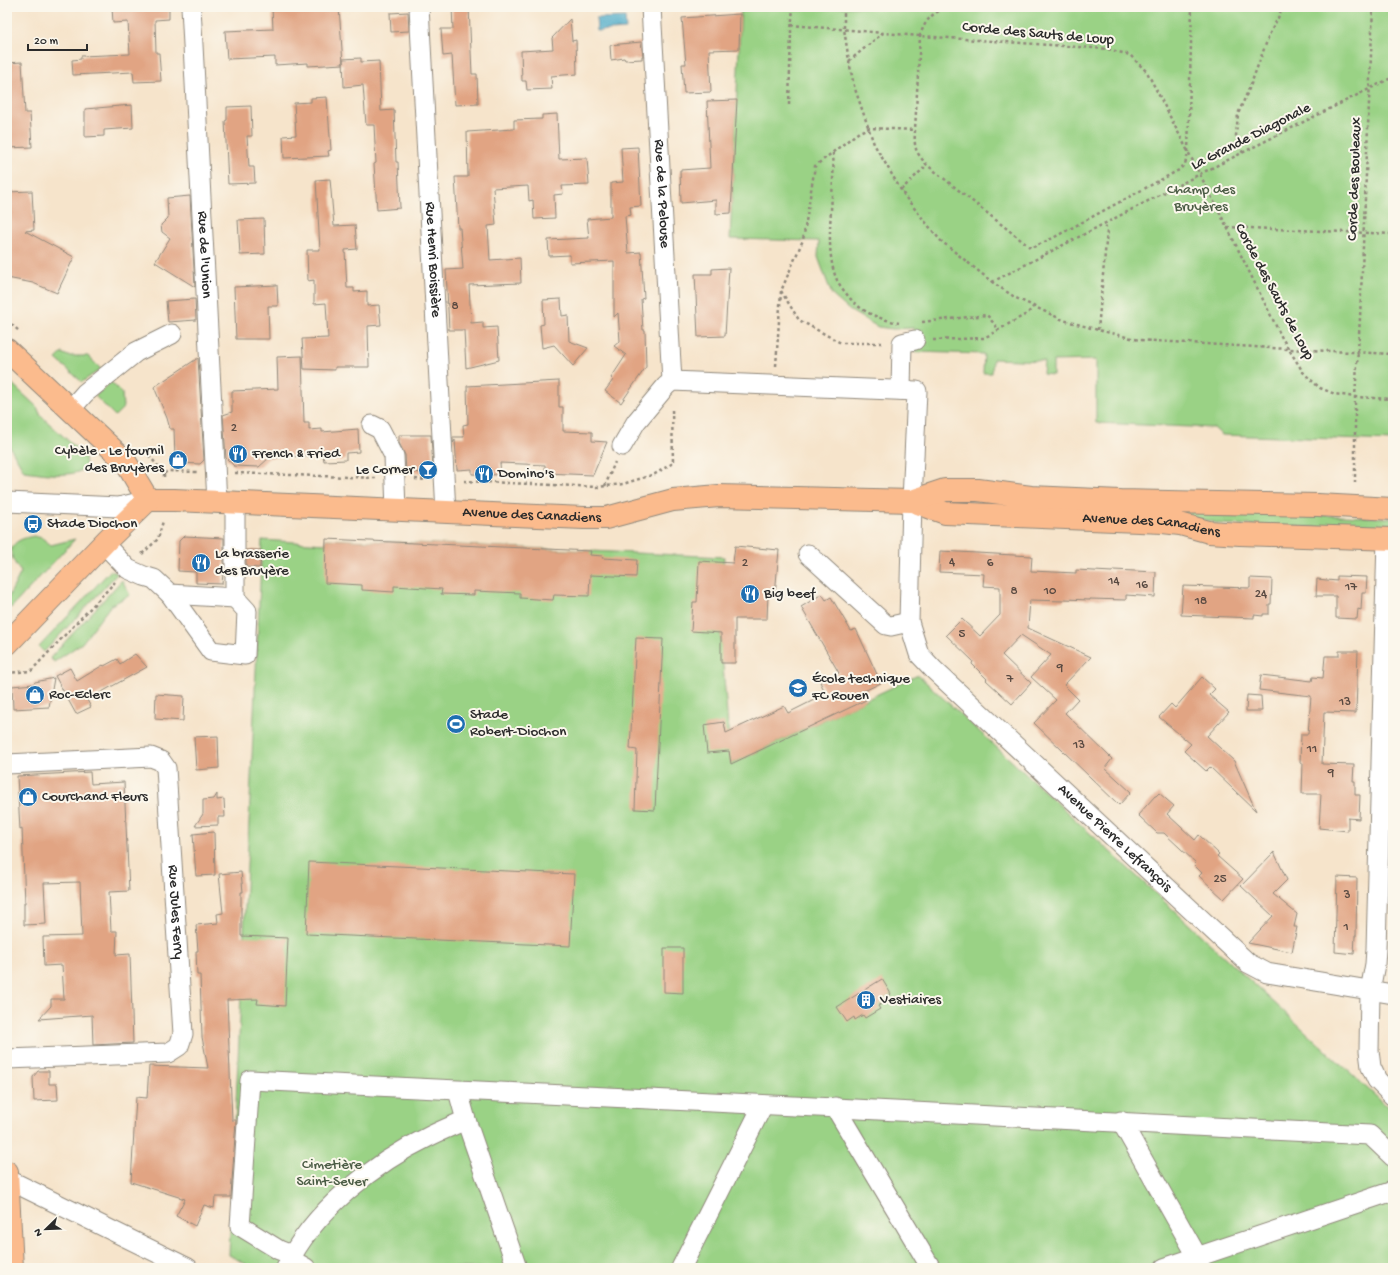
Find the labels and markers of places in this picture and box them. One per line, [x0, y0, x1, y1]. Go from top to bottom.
place label: Cybèle - Le fournil des Bruyères [55, 442, 164, 477]
restaurant icon: French & Fried [227, 443, 249, 465]
place label: French & Fried [251, 445, 341, 463]
shop icon: Cybèle - Le fournil des Bruyères [167, 449, 189, 471]
bar icon: Le Corner [417, 459, 439, 481]
place label: Le Corner [356, 461, 416, 479]
restaurant icon: Domino's [473, 463, 495, 485]
place label: Domino's [497, 465, 554, 483]
bus stop icon: Stade Diochon [22, 513, 44, 535]
place label: Stade Diochon [47, 515, 137, 533]
place label: La brasserie des Bruyère [215, 545, 289, 580]
restaurant icon: La brasserie des Bruyère [190, 552, 212, 574]
restaurant icon: Big beef [739, 583, 761, 605]
place label: Big beef [763, 585, 816, 603]
place label: École technique FC Rouen [811, 670, 910, 705]
school or university icon: École technique FC Rouen [787, 677, 809, 699]
shop icon: Roc-Eclerc [24, 684, 46, 706]
place label: Roc-Eclerc [49, 686, 111, 704]
place label: Stade Robert-Diochon [470, 706, 566, 741]
sports icon: Stade Robert-Diochon [445, 713, 467, 735]
shop icon: Courchand Fleurs [17, 786, 39, 808]
place label: Courchand Fleurs [42, 788, 148, 806]
building icon: Vestiaires [855, 989, 877, 1011]
place label: Vestiaires [879, 991, 942, 1009]

